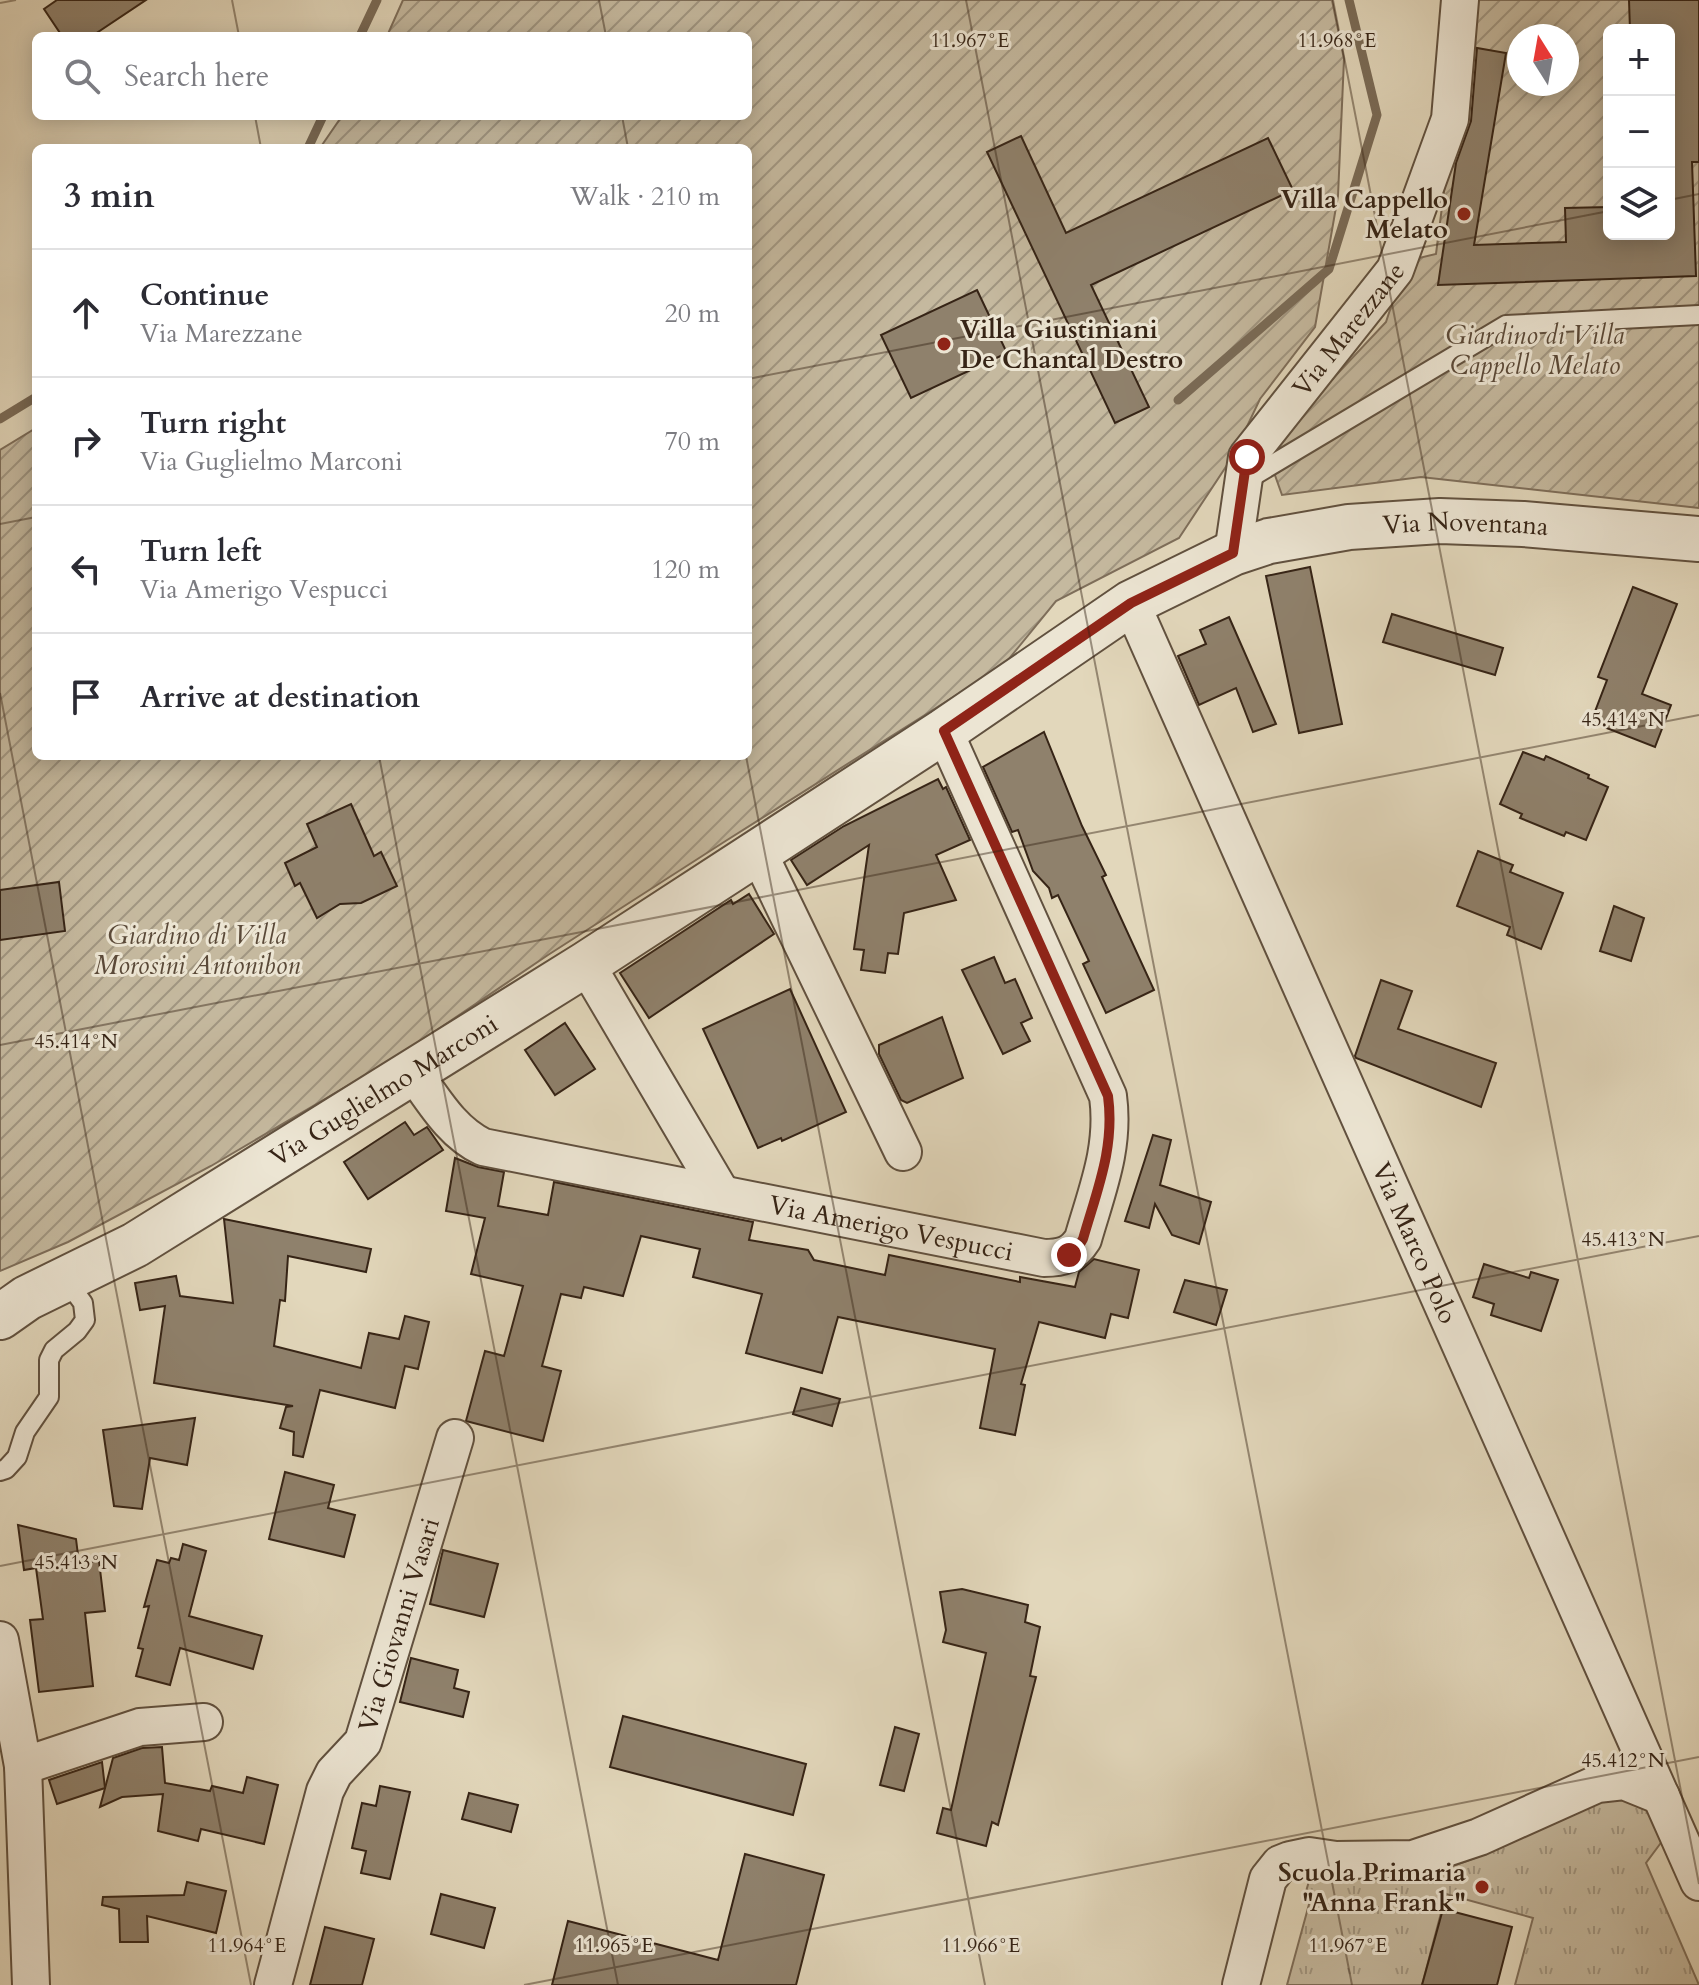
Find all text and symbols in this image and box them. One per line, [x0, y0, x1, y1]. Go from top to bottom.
north arrow [1507, 24, 1579, 96]
map controls [1603, 24, 1675, 240]
button: + [1603, 24, 1675, 96]
text: 11.967°E [931, 27, 1009, 54]
text: 11.968°E [1298, 27, 1376, 54]
search box [32, 32, 752, 120]
icon: search [60, 54, 104, 98]
text: Search here [124, 56, 269, 97]
button: − [1603, 96, 1675, 168]
button: layers [1603, 168, 1675, 240]
text: 3 min [64, 173, 155, 219]
text: Walk · 210 m [570, 179, 720, 214]
place label: Villa Cappello Melato [1281, 182, 1448, 247]
marker: Villa Cappello Melato [1455, 205, 1473, 223]
street label: Via Marezzane [1284, 255, 1412, 404]
text: Continue [140, 275, 269, 316]
icon: ahead [64, 291, 108, 335]
text: 20 m [664, 296, 720, 331]
place label: Villa Giustiniani De Chantal Destro [960, 312, 1183, 377]
text: Via Marezzane [140, 316, 303, 351]
park label: Giardino di Villa Cappello Melato [1446, 318, 1625, 383]
marker: Villa Giustiniani De Chantal Destro [935, 335, 953, 353]
text: Turn right [140, 403, 286, 444]
icon: right [64, 419, 108, 463]
text: 70 m [664, 424, 720, 459]
route start [1229, 439, 1265, 475]
text: Via Guglielmo Marconi [140, 444, 403, 479]
street label: Via Noventana [1381, 503, 1550, 544]
text: Turn left [140, 531, 262, 572]
icon: left [64, 547, 108, 591]
text: 120 m [651, 552, 720, 587]
text: Via Amerigo Vespucci [140, 572, 388, 607]
icon: arrive [64, 675, 108, 719]
text: Arrive at destination [140, 677, 420, 718]
text: 45.414°N [1581, 706, 1665, 733]
park label: Giardino di Villa Morosini Antonibon [94, 918, 300, 983]
street label: Via Guglielmo Marconi [263, 1006, 504, 1175]
text: 45.414°N [34, 1028, 118, 1055]
street label: Via Marco Polo [1364, 1157, 1466, 1329]
street label: Via Amerigo Vespucci [766, 1187, 1016, 1269]
text: 45.413°N [1581, 1226, 1665, 1253]
route end [1051, 1237, 1087, 1273]
street label: Via Giovanni Vasari [350, 1513, 447, 1736]
text: 45.413°N [34, 1549, 118, 1576]
text: 45.412°N [1581, 1747, 1665, 1774]
place label: Scuola Primaria "Anna Frank" [1278, 1855, 1466, 1920]
marker: Scuola Primaria "Anna Frank" [1473, 1878, 1491, 1896]
text: 11.964°E [208, 1932, 286, 1959]
text: 11.965°E [575, 1932, 653, 1959]
text: 11.966°E [942, 1932, 1020, 1959]
text: 11.967°E [1309, 1932, 1387, 1959]

